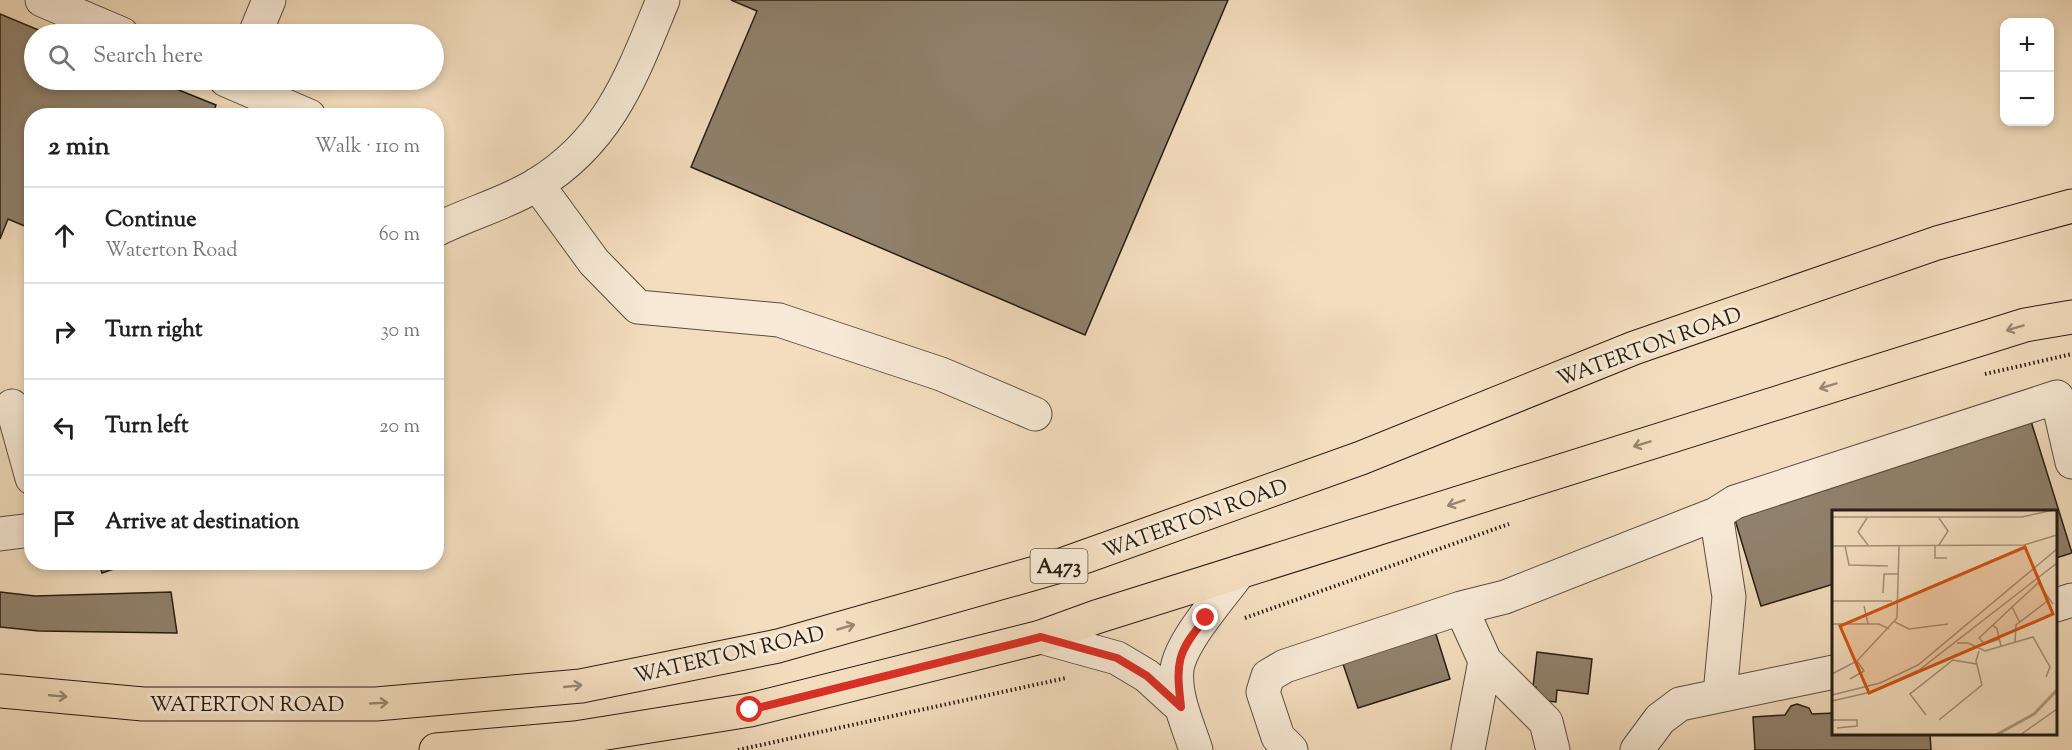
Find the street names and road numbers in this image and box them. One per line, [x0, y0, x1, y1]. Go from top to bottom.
street label: WATERTON ROAD [1553, 300, 1746, 395]
street label: WATERTON ROAD [1099, 472, 1292, 567]
road number: A473 [1030, 549, 1088, 583]
street label: WATERTON ROAD [631, 619, 828, 692]
street label: WATERTON ROAD [150, 691, 344, 721]

